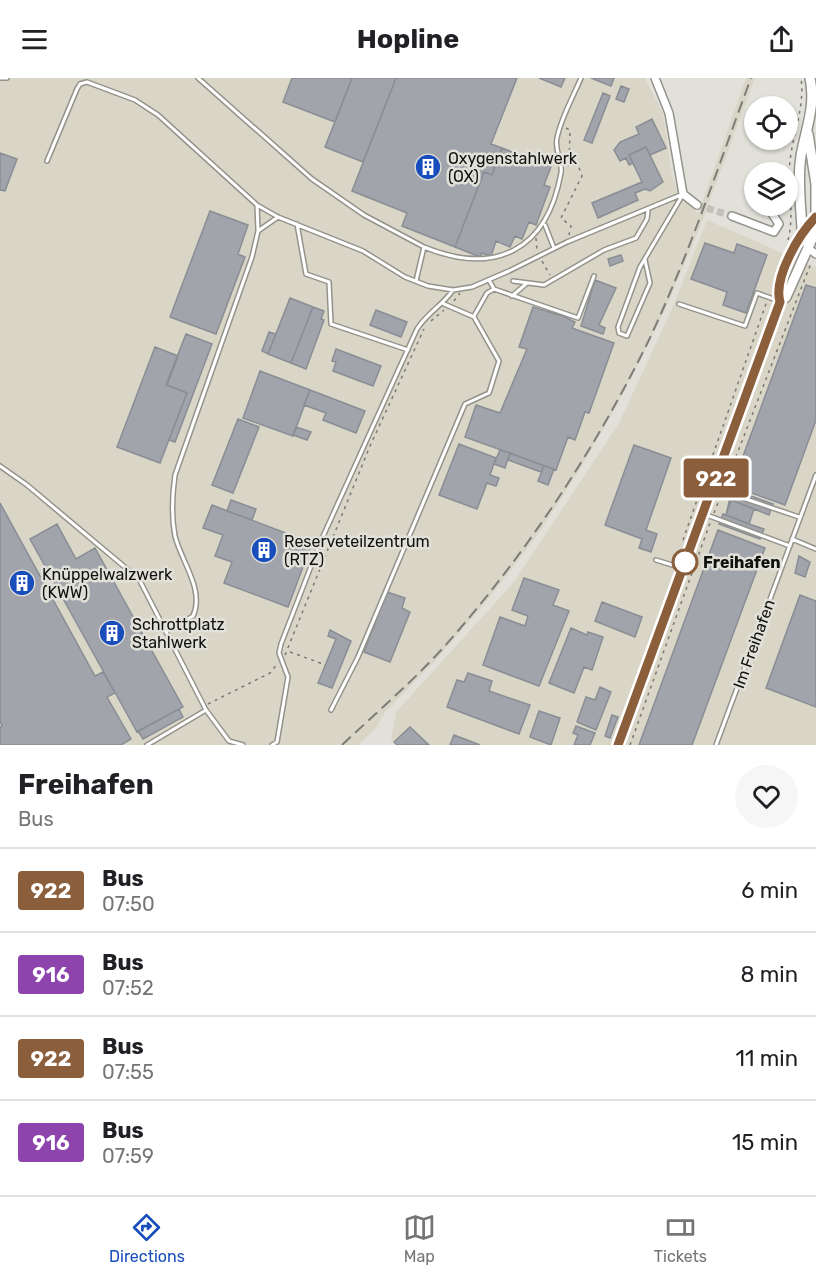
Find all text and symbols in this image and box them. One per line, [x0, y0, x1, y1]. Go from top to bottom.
icon: menu [18, 23, 51, 56]
text: Hopline [357, 23, 459, 55]
icon: share [765, 23, 798, 56]
map controls [744, 96, 798, 216]
button: locate [744, 96, 798, 150]
place label: Oxygenstahlwerk (OX) [448, 149, 578, 186]
building icon: Oxygenstahlwerk (OX) [413, 152, 443, 182]
button: layers [744, 162, 798, 216]
line badge: 922 [682, 458, 750, 498]
text: 922 [696, 466, 736, 491]
place label: Reserveteilzentrum (RTZ) [284, 532, 430, 569]
building icon: Reserveteilzentrum (RTZ) [249, 535, 279, 565]
marker: Freihafen [672, 549, 698, 575]
place label: Freihafen [703, 553, 781, 572]
place label: Knüppelwalzwerk (KWW) [42, 565, 173, 602]
building icon: Knüppelwalzwerk (KWW) [7, 568, 37, 598]
street label: Im Freihafen [729, 597, 779, 691]
place label: Schrottplatz Stahlwerk [132, 615, 225, 652]
building icon: Schrottplatz Stahlwerk [97, 618, 127, 648]
button: heart [735, 765, 798, 828]
text: Freihafen [18, 768, 154, 801]
text: Bus [18, 807, 54, 831]
text: Bus [102, 865, 144, 892]
text: 6 min [741, 877, 798, 904]
text: 922 [31, 878, 71, 903]
text: 07:50 [102, 892, 155, 916]
text: Bus [102, 949, 144, 976]
text: 8 min [740, 961, 798, 988]
text: 916 [32, 962, 70, 987]
text: 07:52 [102, 976, 154, 1000]
text: Bus [102, 1033, 144, 1060]
text: 11 min [736, 1045, 798, 1072]
text: 922 [31, 1046, 71, 1071]
text: 07:55 [102, 1060, 154, 1084]
text: Bus [102, 1117, 144, 1144]
text: 15 min [732, 1129, 798, 1156]
text: 916 [32, 1130, 70, 1155]
text: 07:59 [102, 1144, 154, 1168]
tab: Directions [109, 1211, 185, 1266]
tab: Map [403, 1211, 436, 1266]
tab: Tickets [654, 1211, 707, 1266]

